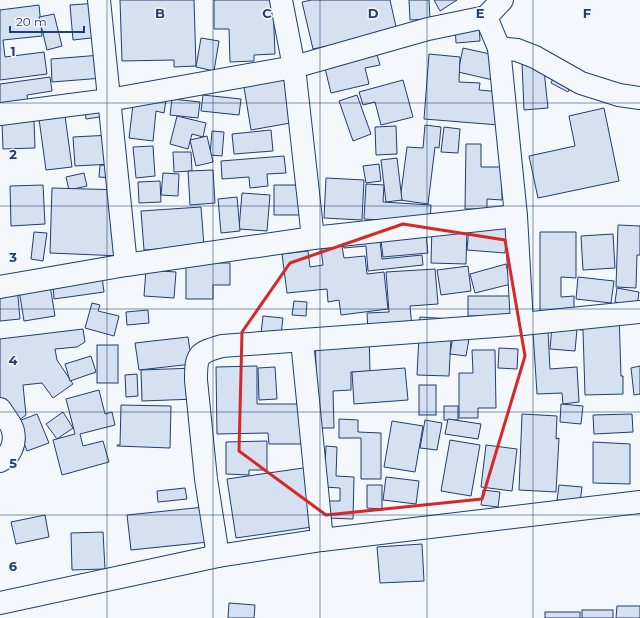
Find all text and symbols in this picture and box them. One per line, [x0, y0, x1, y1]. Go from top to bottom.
text: B [155, 5, 165, 21]
text: C [262, 5, 272, 21]
text: D [368, 5, 379, 21]
text: E [476, 5, 485, 21]
text: F [583, 5, 591, 21]
scale bar [10, 8, 84, 34]
text: 20 m [16, 14, 47, 29]
text: 1 [10, 43, 16, 59]
text: 2 [9, 146, 17, 162]
text: 3 [8, 249, 17, 265]
text: 4 [9, 352, 18, 368]
text: 5 [9, 455, 17, 471]
text: 6 [9, 558, 18, 574]

